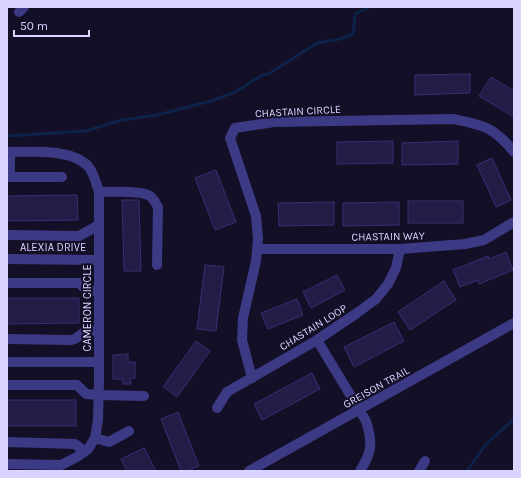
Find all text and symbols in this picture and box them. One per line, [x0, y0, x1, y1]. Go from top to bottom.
scale bar [14, 12, 89, 38]
text: 50 m [20, 19, 48, 33]
street label: CHASTAIN CIRCLE [255, 103, 341, 120]
street label: CHASTAIN WAY [351, 229, 425, 244]
street label: ALEXIA DRIVE [20, 241, 86, 254]
street label: CAMERON CIRCLE [81, 264, 94, 352]
street label: CHASTAIN LOOP [277, 301, 349, 353]
street label: GREISON TRAIL [341, 363, 412, 411]

